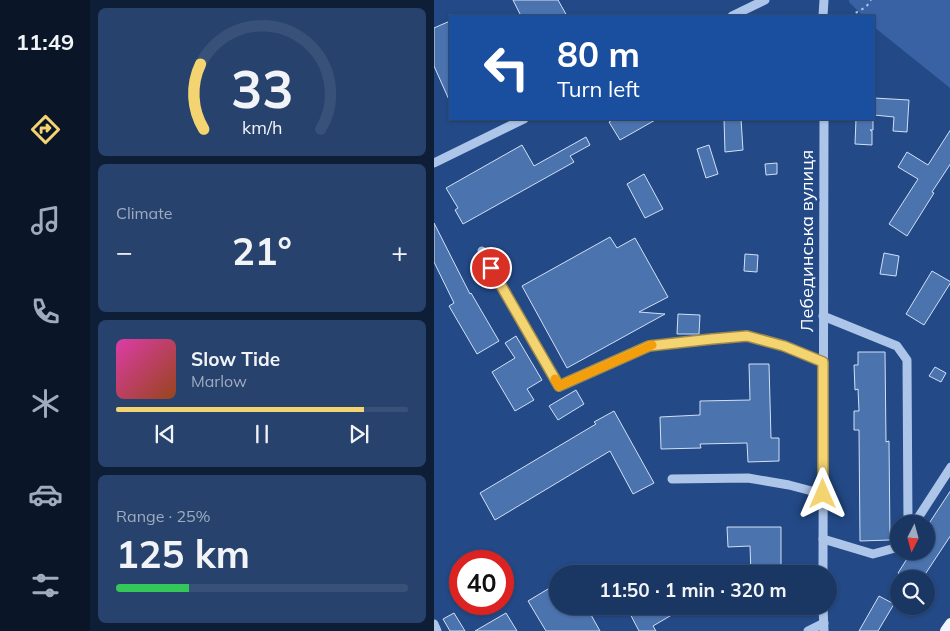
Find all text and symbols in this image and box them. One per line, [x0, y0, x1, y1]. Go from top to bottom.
text: 11:49 [16, 28, 74, 56]
text: 80 m [557, 32, 640, 76]
icon: left [474, 35, 539, 100]
text: 33 [231, 56, 293, 121]
text: Turn left [557, 75, 640, 103]
icon: directions [28, 112, 63, 147]
text: km/h [242, 116, 282, 138]
street label: Лебединська вулиця [795, 150, 818, 332]
icon: music [28, 203, 63, 238]
text: Climate [116, 203, 172, 223]
text: 21° [232, 227, 292, 275]
text: − [116, 234, 133, 269]
text: + [391, 234, 408, 269]
pin [470, 247, 512, 289]
icon: arrive [477, 254, 505, 282]
icon: phone [28, 294, 63, 329]
text: Slow Tide [191, 347, 280, 371]
text: Marlow [191, 371, 247, 391]
icon: climate [28, 386, 63, 421]
icon: previous [151, 420, 179, 448]
icon: pause [248, 420, 276, 448]
icon: next [345, 420, 373, 448]
position arrow [796, 467, 848, 519]
icon: car [28, 477, 63, 512]
text: Range · 25% [116, 506, 211, 526]
north arrow [890, 515, 935, 560]
map controls [890, 515, 935, 615]
text: 125 km [116, 530, 250, 578]
speed limit sign: 40 [449, 550, 514, 615]
icon: filters [28, 568, 63, 603]
button: search [890, 570, 935, 615]
text: 11:50 · 1 min · 320 m [599, 578, 787, 602]

